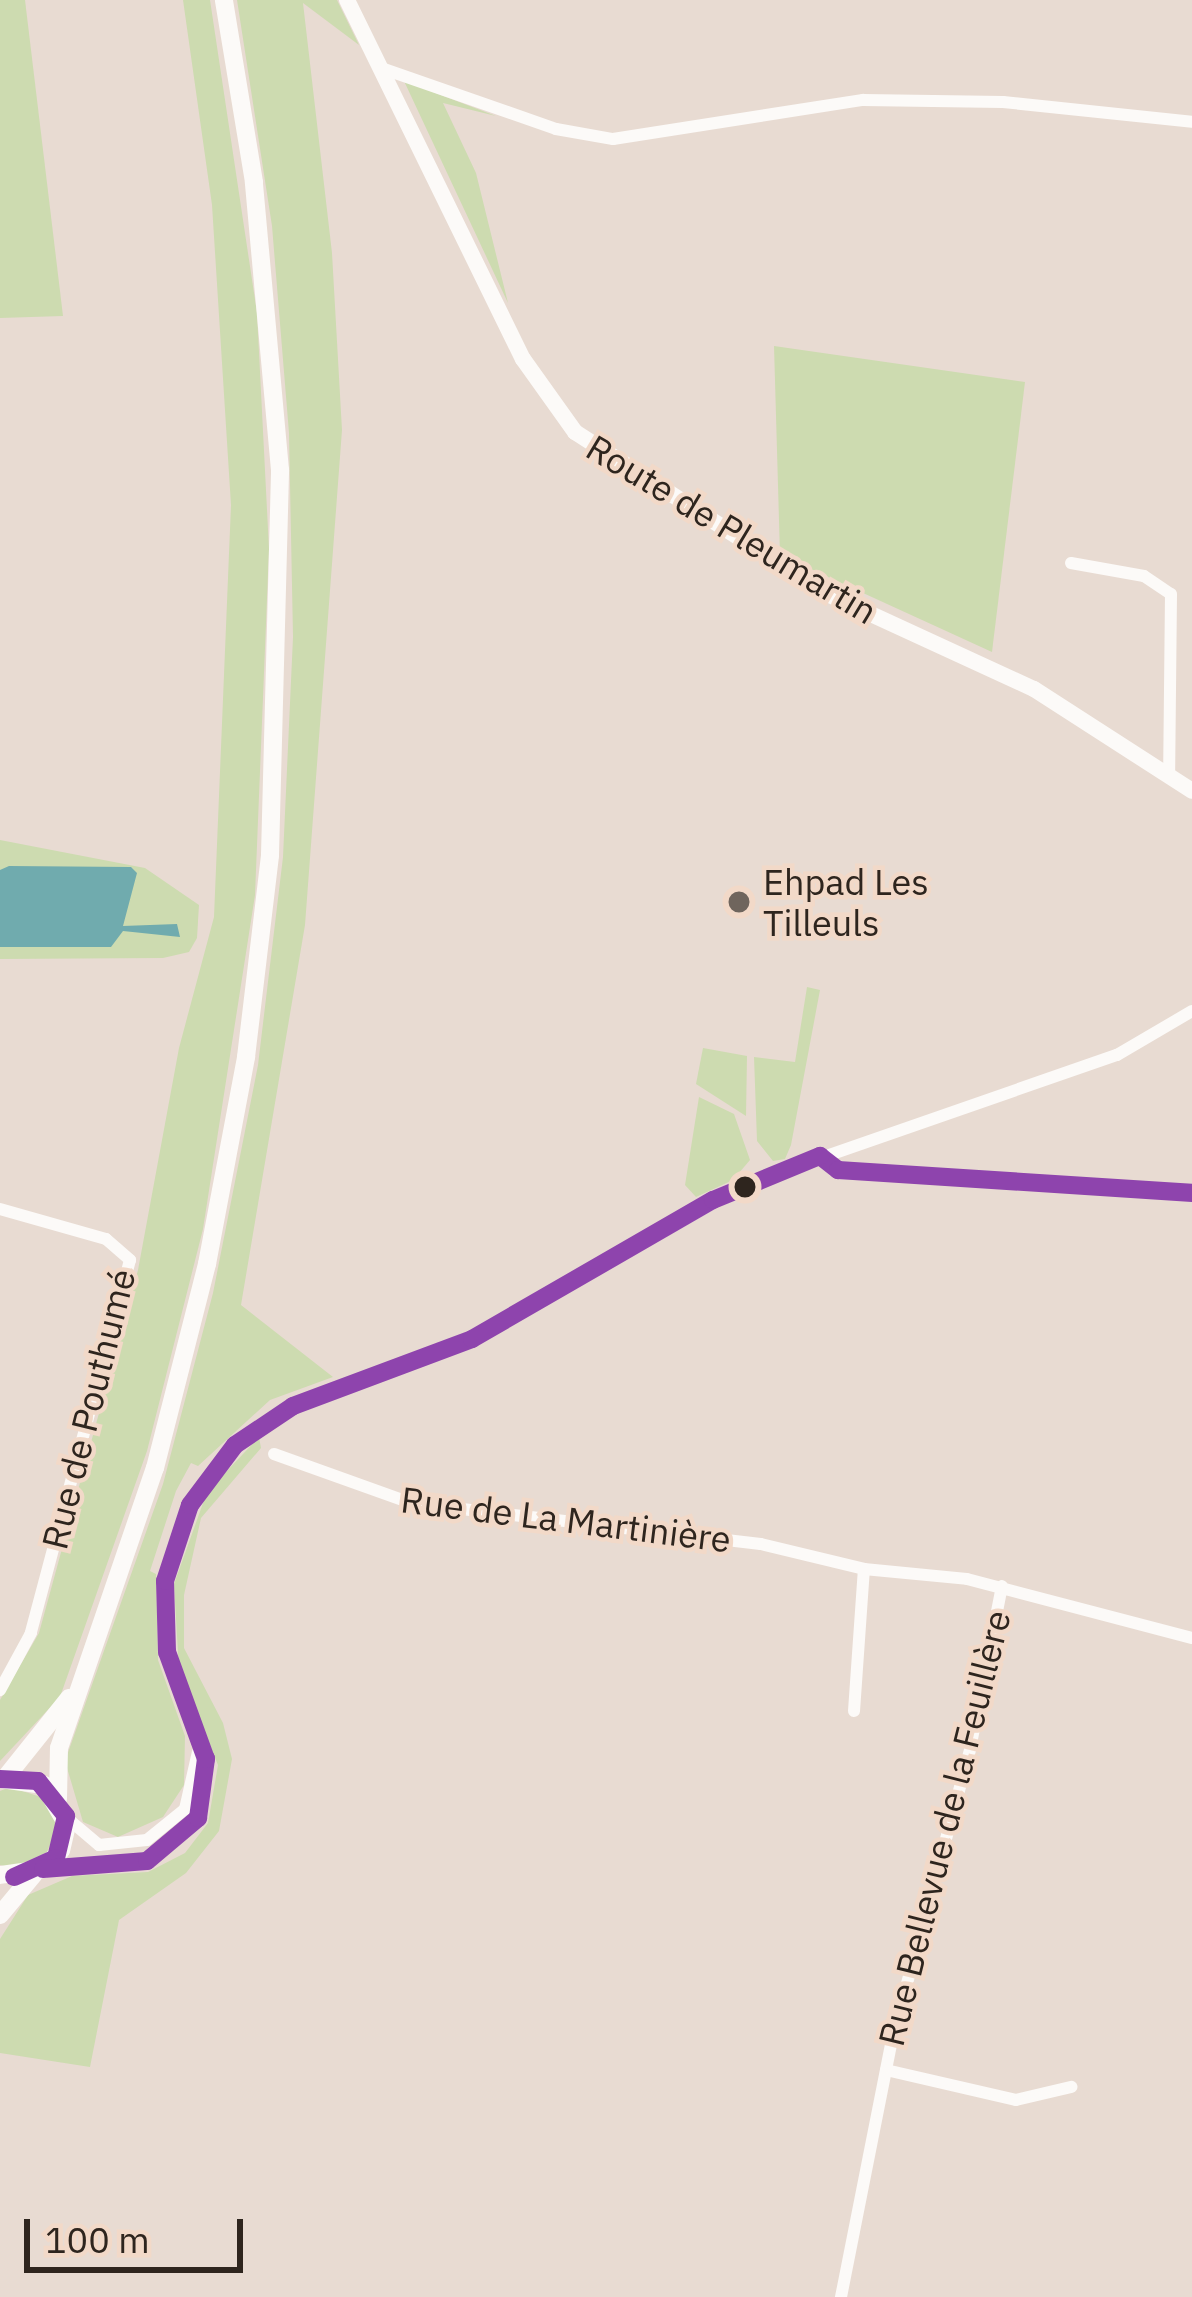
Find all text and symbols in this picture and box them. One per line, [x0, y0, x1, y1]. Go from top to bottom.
street label: Route de Pleumartin [579, 425, 885, 633]
place label: Ehpad Les Tilleuls [763, 859, 929, 944]
marker: Ehpad Les Tilleuls [726, 889, 752, 915]
unlabelled marker [734, 1176, 756, 1198]
street label: Rue de Pouthumé [32, 1264, 144, 1554]
street label: Rue de La Martinière [399, 1477, 733, 1561]
street label: Rue Bellevue de la Feuillère [869, 1606, 1019, 2050]
scale bar [30, 2195, 249, 2269]
text: 100 m [45, 2216, 150, 2263]

